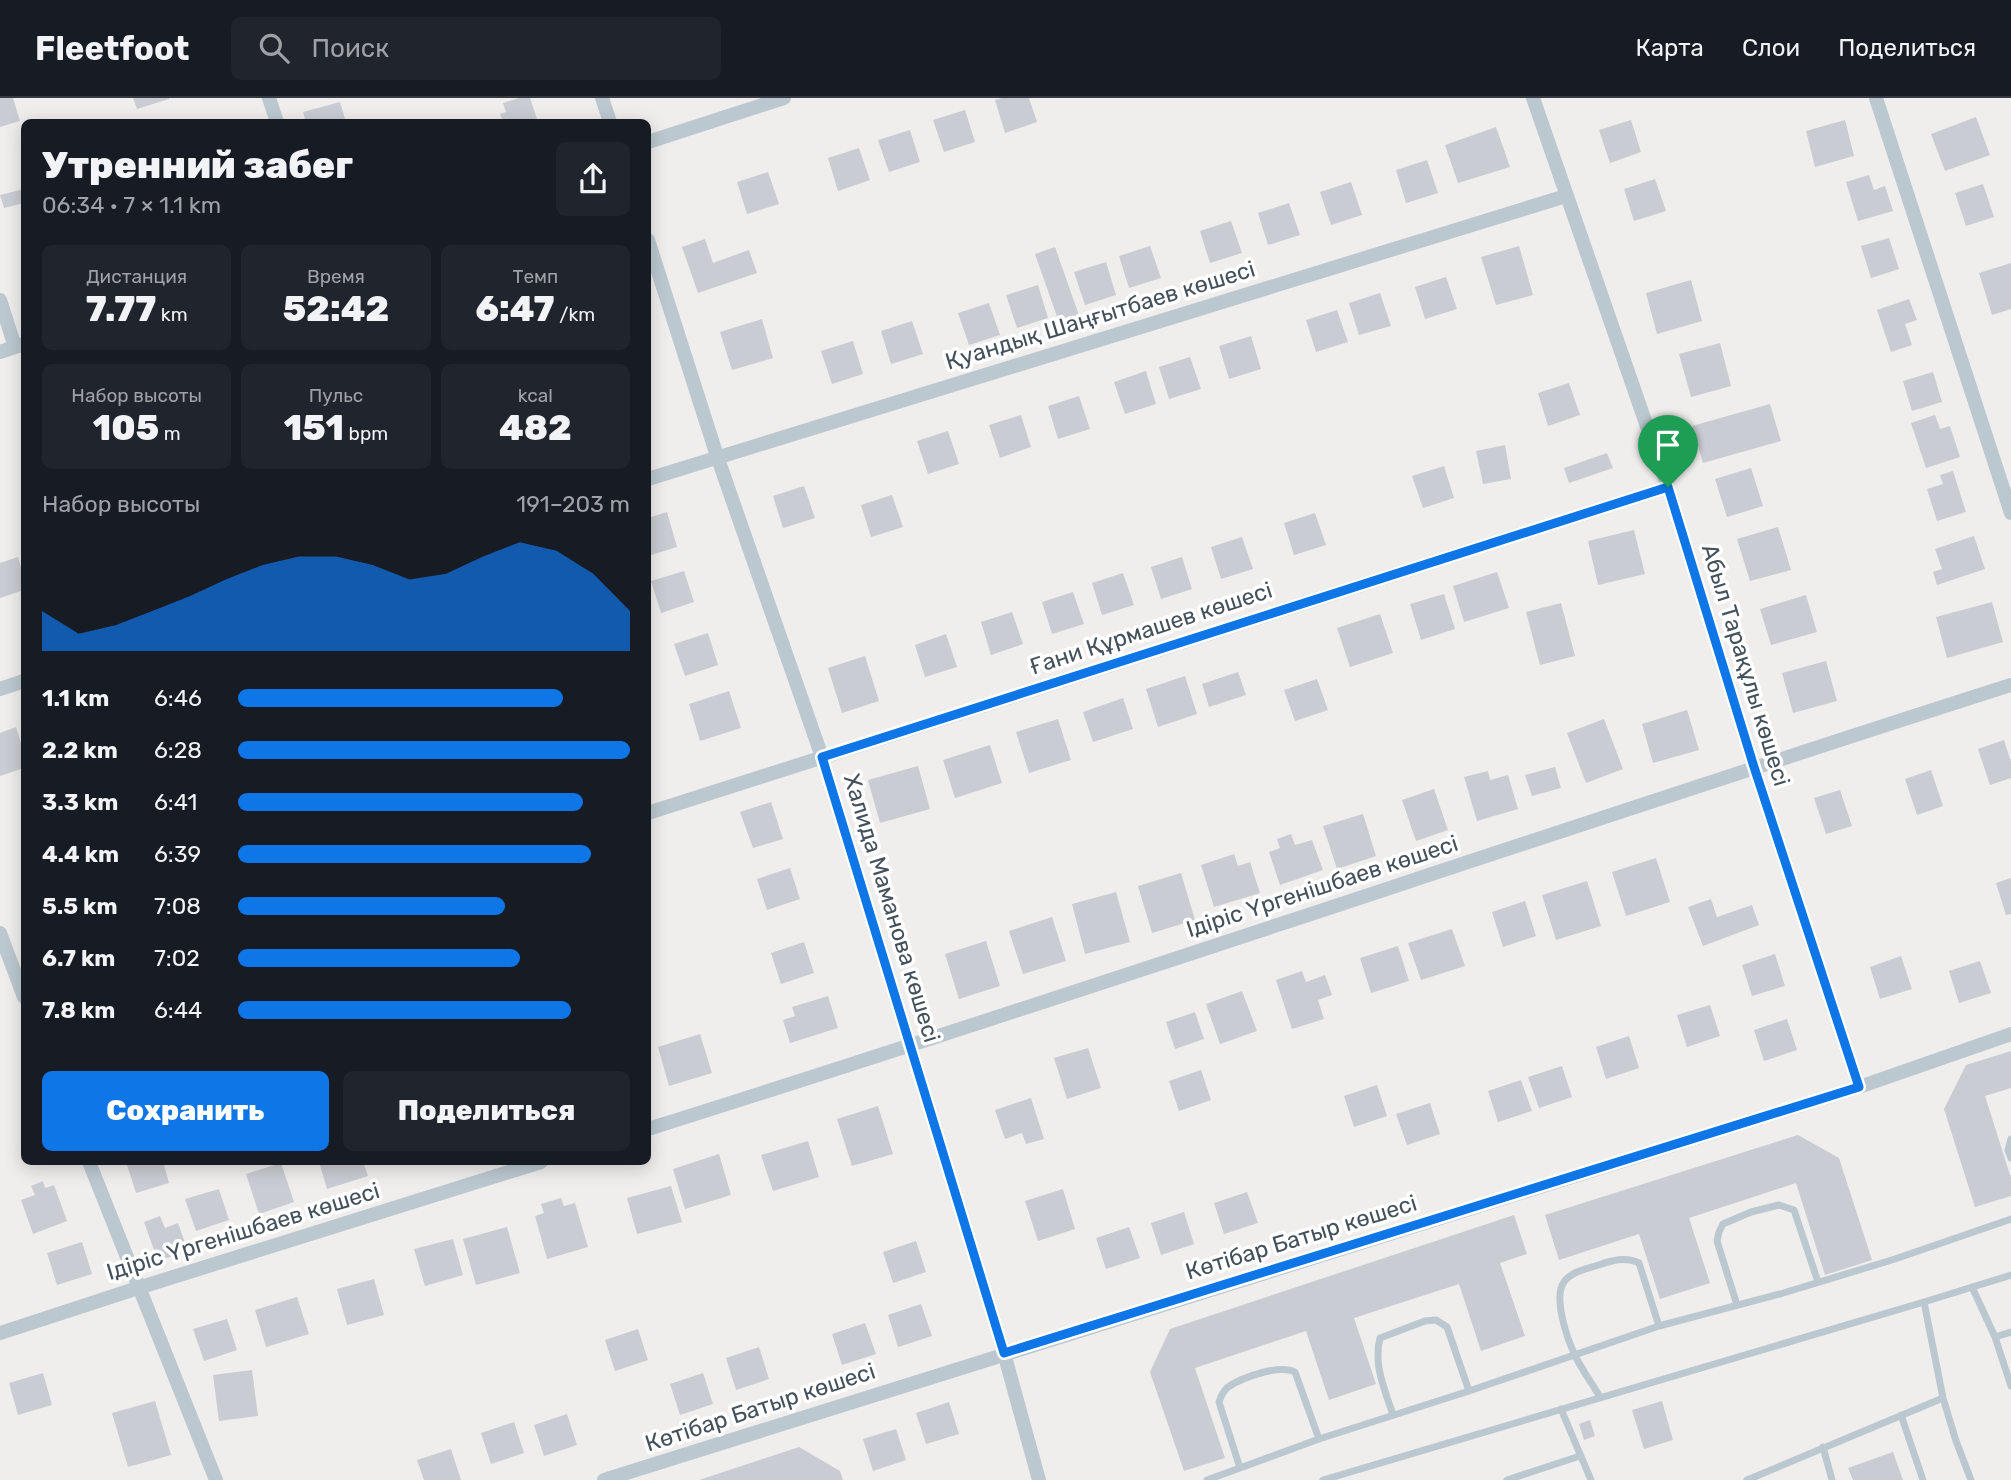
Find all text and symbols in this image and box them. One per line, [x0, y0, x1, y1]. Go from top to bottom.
search box [231, 17, 721, 80]
text: Fleetfoot [35, 29, 189, 68]
icon: search [255, 29, 293, 67]
text: Поиск [311, 33, 389, 64]
text: Карта [1635, 34, 1704, 62]
text: Слои [1742, 34, 1800, 62]
text: Поделиться [1838, 34, 1976, 62]
text: Утренний забег [42, 142, 353, 188]
button: share [556, 142, 630, 216]
text: 06:34 · 7 × 1.1 km [42, 191, 221, 219]
street label: Қуандық Шаңғытбаев көшесі [942, 254, 1258, 376]
text: Дистанция [86, 265, 187, 288]
text: Время [307, 265, 365, 288]
text: Темп [512, 265, 558, 288]
text: 7.77 [86, 288, 156, 330]
text: 52:42 [283, 288, 389, 330]
text: 6:47 [476, 288, 555, 330]
text: km [156, 303, 188, 326]
text: /km [555, 303, 595, 326]
text: Набор высоты [71, 384, 202, 407]
text: Пульс [309, 384, 363, 407]
text: kcal [518, 384, 553, 407]
text: 105 [93, 407, 159, 449]
text: 151 [284, 407, 344, 449]
text: 482 [499, 407, 572, 449]
pin [1638, 415, 1698, 487]
text: m [159, 422, 181, 445]
text: bpm [344, 422, 388, 445]
icon: arrive [1649, 426, 1687, 464]
text: Набор высоты [42, 490, 200, 518]
text: 191–203 m [516, 490, 630, 518]
street label: Абыл Тарақұлы көшесі [1696, 541, 1796, 789]
street label: Ғани Құрмашев көшесі [1026, 576, 1276, 680]
text: 1.1 km [42, 684, 109, 712]
text: 6:46 [154, 684, 202, 712]
text: 2.2 km [42, 736, 118, 764]
text: 6:28 [154, 736, 202, 764]
street label: Халида Маманова көшесі [838, 770, 946, 1046]
text: 3.3 km [42, 788, 118, 816]
text: 6:41 [154, 788, 197, 816]
street label: Ідіріс Үргенішбаев көшесі [1183, 829, 1461, 943]
text: 4.4 km [42, 840, 119, 868]
text: 6:39 [154, 840, 201, 868]
text: 5.5 km [42, 892, 118, 920]
text: 7:08 [154, 892, 201, 920]
text: 6.7 km [42, 944, 115, 972]
text: 7:02 [154, 944, 200, 972]
text: 7.8 km [42, 996, 115, 1024]
text: 6:44 [154, 996, 202, 1024]
button: Сохранить [42, 1071, 329, 1151]
button: Поделиться [343, 1071, 630, 1151]
street label: Ідіріс Үргенішбаев көшесі [103, 1176, 383, 1286]
street label: Көтібар Батыр көшесі [1182, 1188, 1420, 1286]
street label: Көтібар Батыр көшесі [641, 1357, 879, 1457]

